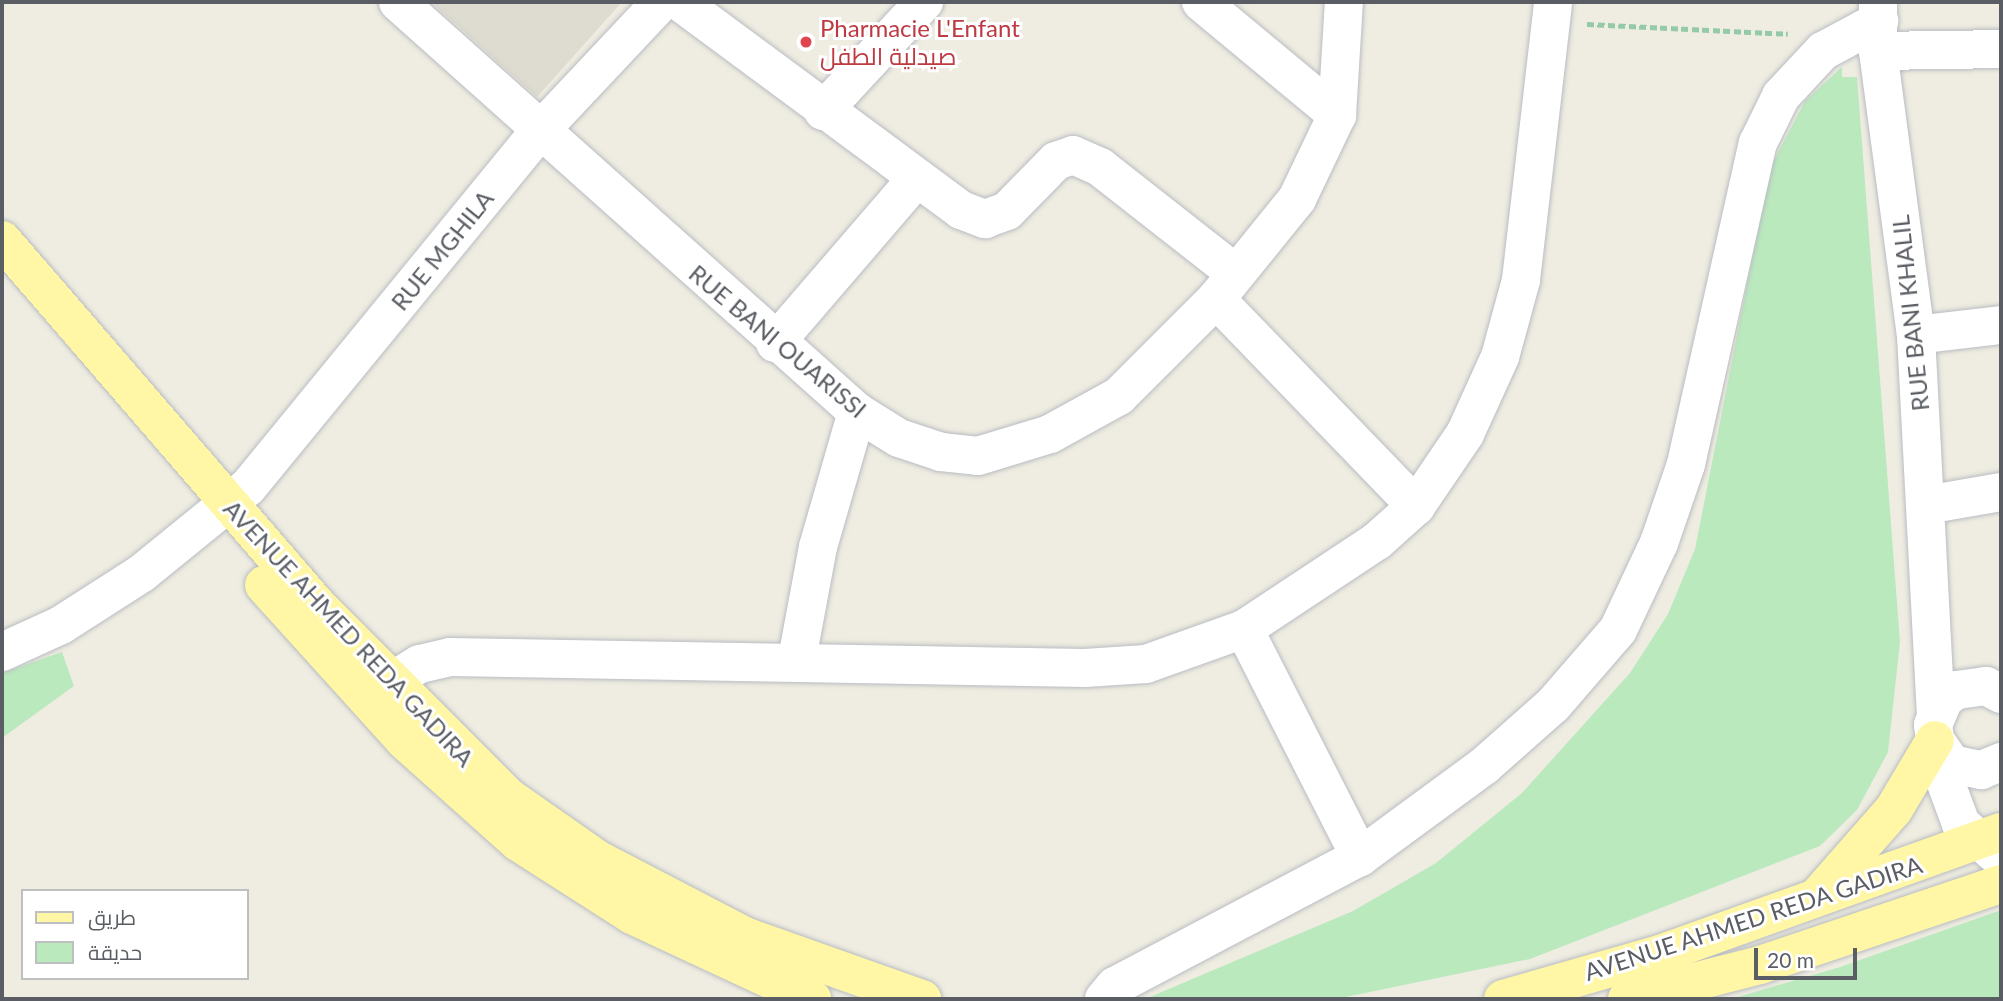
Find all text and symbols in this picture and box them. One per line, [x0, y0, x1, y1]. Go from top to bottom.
place label: Pharmacie L'Enfant صيدلية الطفل [820, 14, 1020, 70]
marker: Pharmacie L'Enfant صيدلية الطفل [798, 34, 814, 50]
street label: RUE MGHILA [385, 184, 499, 316]
street label: RUE BANI KHALIL [1885, 213, 1935, 413]
street label: RUE BANI OUARISSI [684, 258, 872, 424]
street label: AVENUE AHMED REDA GADIRA [217, 493, 481, 773]
street label: AVENUE AHMED REDA GADIRA [1580, 849, 1926, 987]
legend [21, 889, 248, 980]
text: طريق [88, 904, 136, 929]
scale bar [1758, 934, 1861, 978]
text: حديقة [88, 939, 142, 964]
text: 20 m [1767, 947, 1814, 972]

